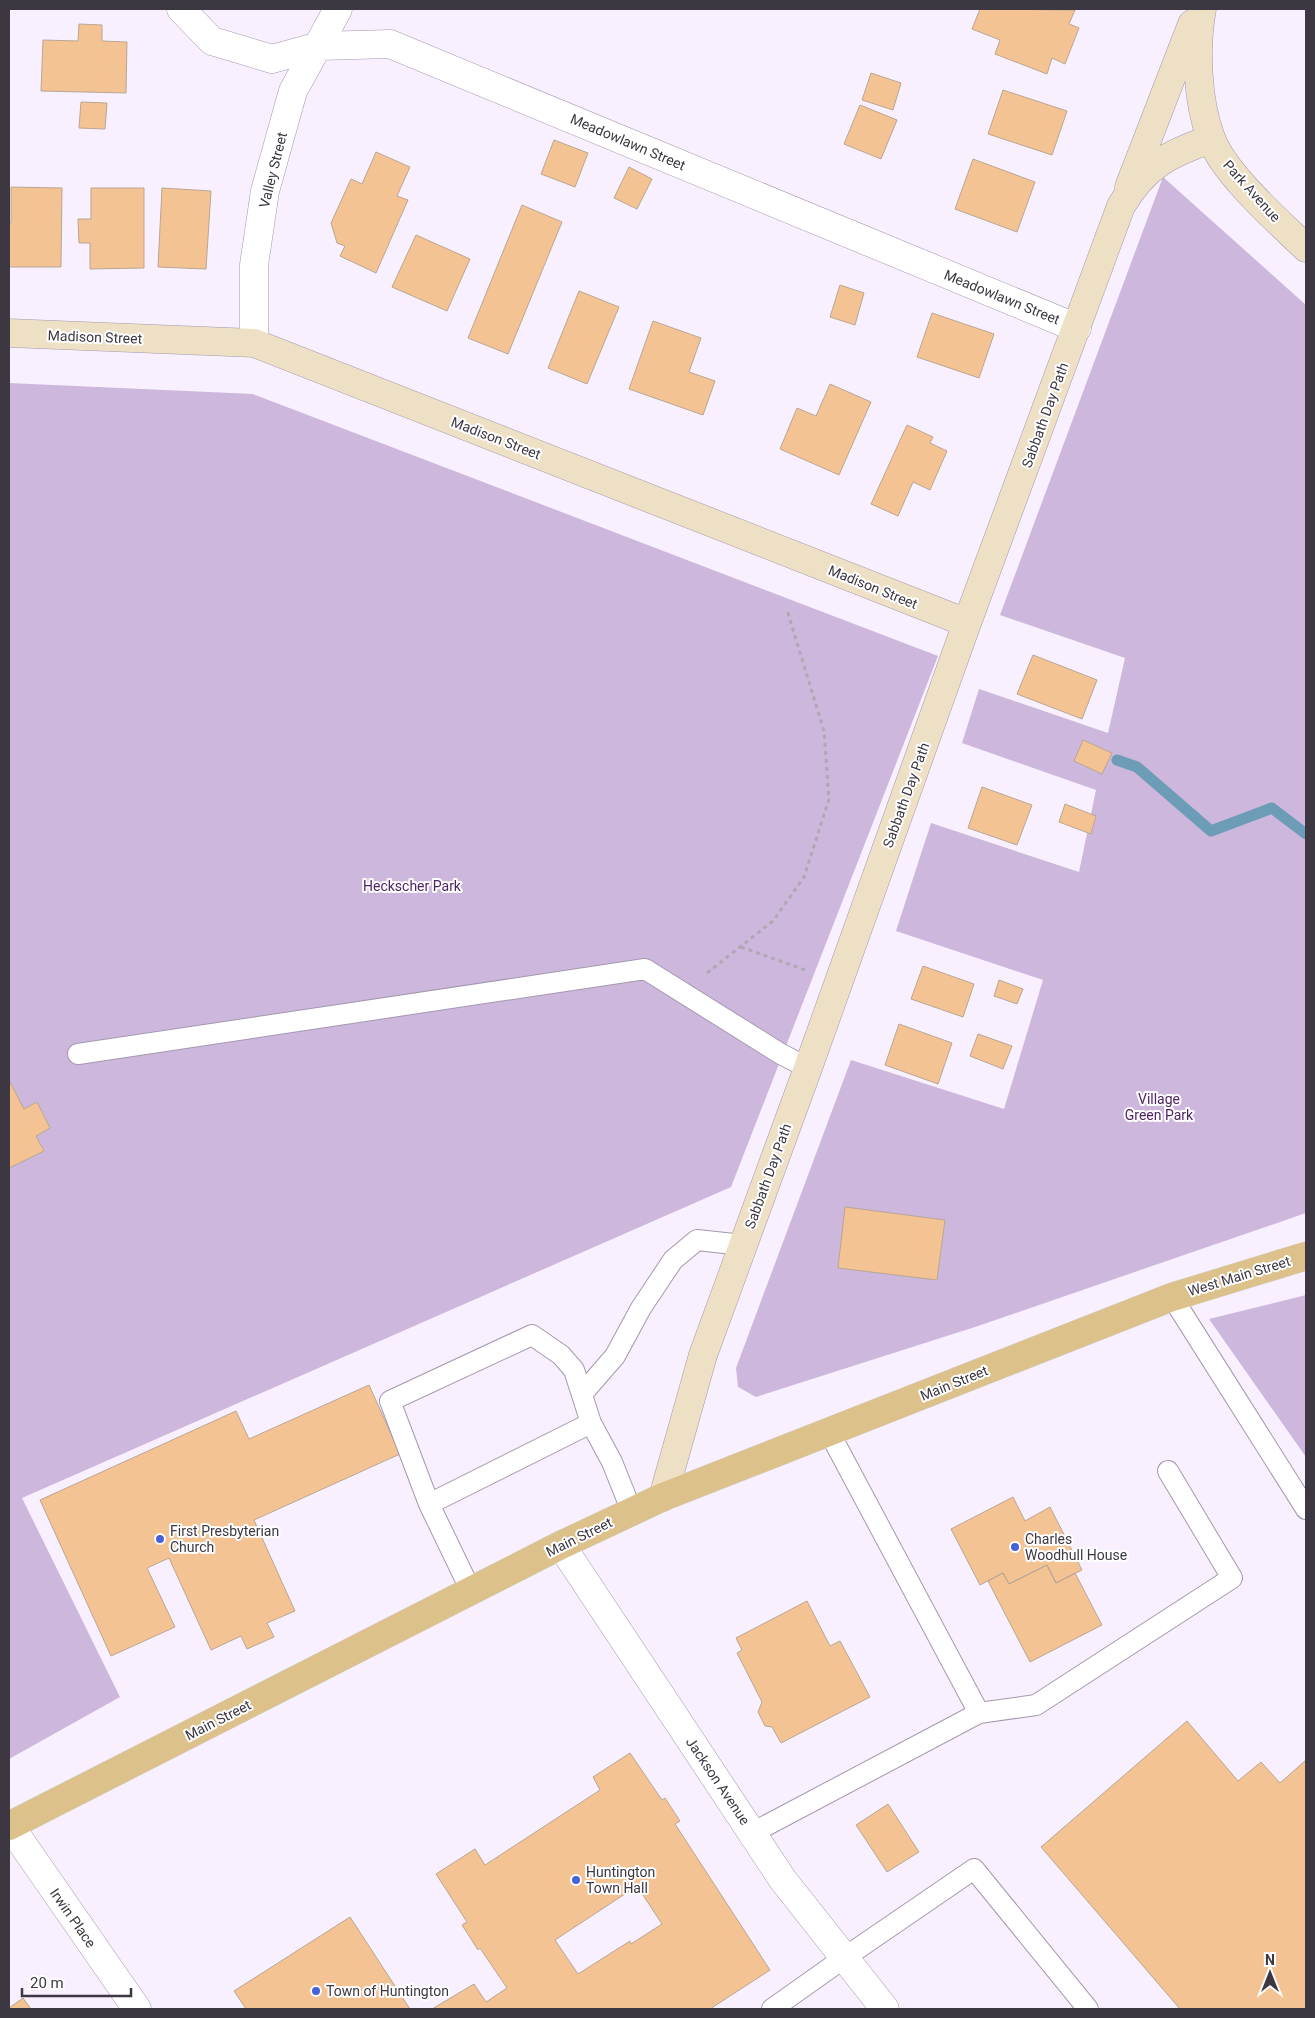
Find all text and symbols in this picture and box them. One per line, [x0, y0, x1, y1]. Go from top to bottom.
street label: Meadowlawn Street [568, 111, 688, 174]
street label: Valley Street [256, 130, 290, 209]
street label: Park Avenue [1220, 157, 1284, 225]
street label: Meadowlawn Street [942, 266, 1063, 328]
street label: Madison Street [47, 327, 143, 347]
street label: Sabbath Day Path [1019, 360, 1071, 470]
street label: Madison Street [449, 414, 543, 463]
street label: Madison Street [826, 562, 920, 612]
street label: Sabbath Day Path [880, 740, 932, 850]
park label: Heckscher Park [363, 878, 462, 894]
park label: Village Green Park [1125, 1091, 1194, 1123]
street label: Sabbath Day Path [742, 1121, 794, 1231]
street label: West Main Street [1186, 1253, 1293, 1299]
street label: Main Street [918, 1362, 990, 1404]
street label: Main Street [543, 1514, 615, 1560]
place label: First Presbyterian Church [170, 1523, 279, 1555]
place label: Charles Woodhull House [1025, 1531, 1127, 1563]
marker: First Presbyterian Church [154, 1533, 166, 1545]
marker: Charles Woodhull House [1009, 1541, 1021, 1553]
street label: Main Street [183, 1696, 254, 1743]
street label: Jackson Avenue [683, 1734, 753, 1828]
place label: Huntington Town Hall [586, 1864, 655, 1896]
marker: Huntington Town Hall [570, 1874, 582, 1886]
street label: Irwin Place [47, 1885, 99, 1951]
north arrow [1245, 1948, 1295, 1998]
text: N [1265, 1952, 1275, 1968]
scale bar [22, 1966, 131, 1998]
text: 20 m [30, 1974, 64, 1992]
place label: Town of Huntington [326, 1983, 449, 1999]
marker: Town of Huntington [310, 1985, 322, 1997]

